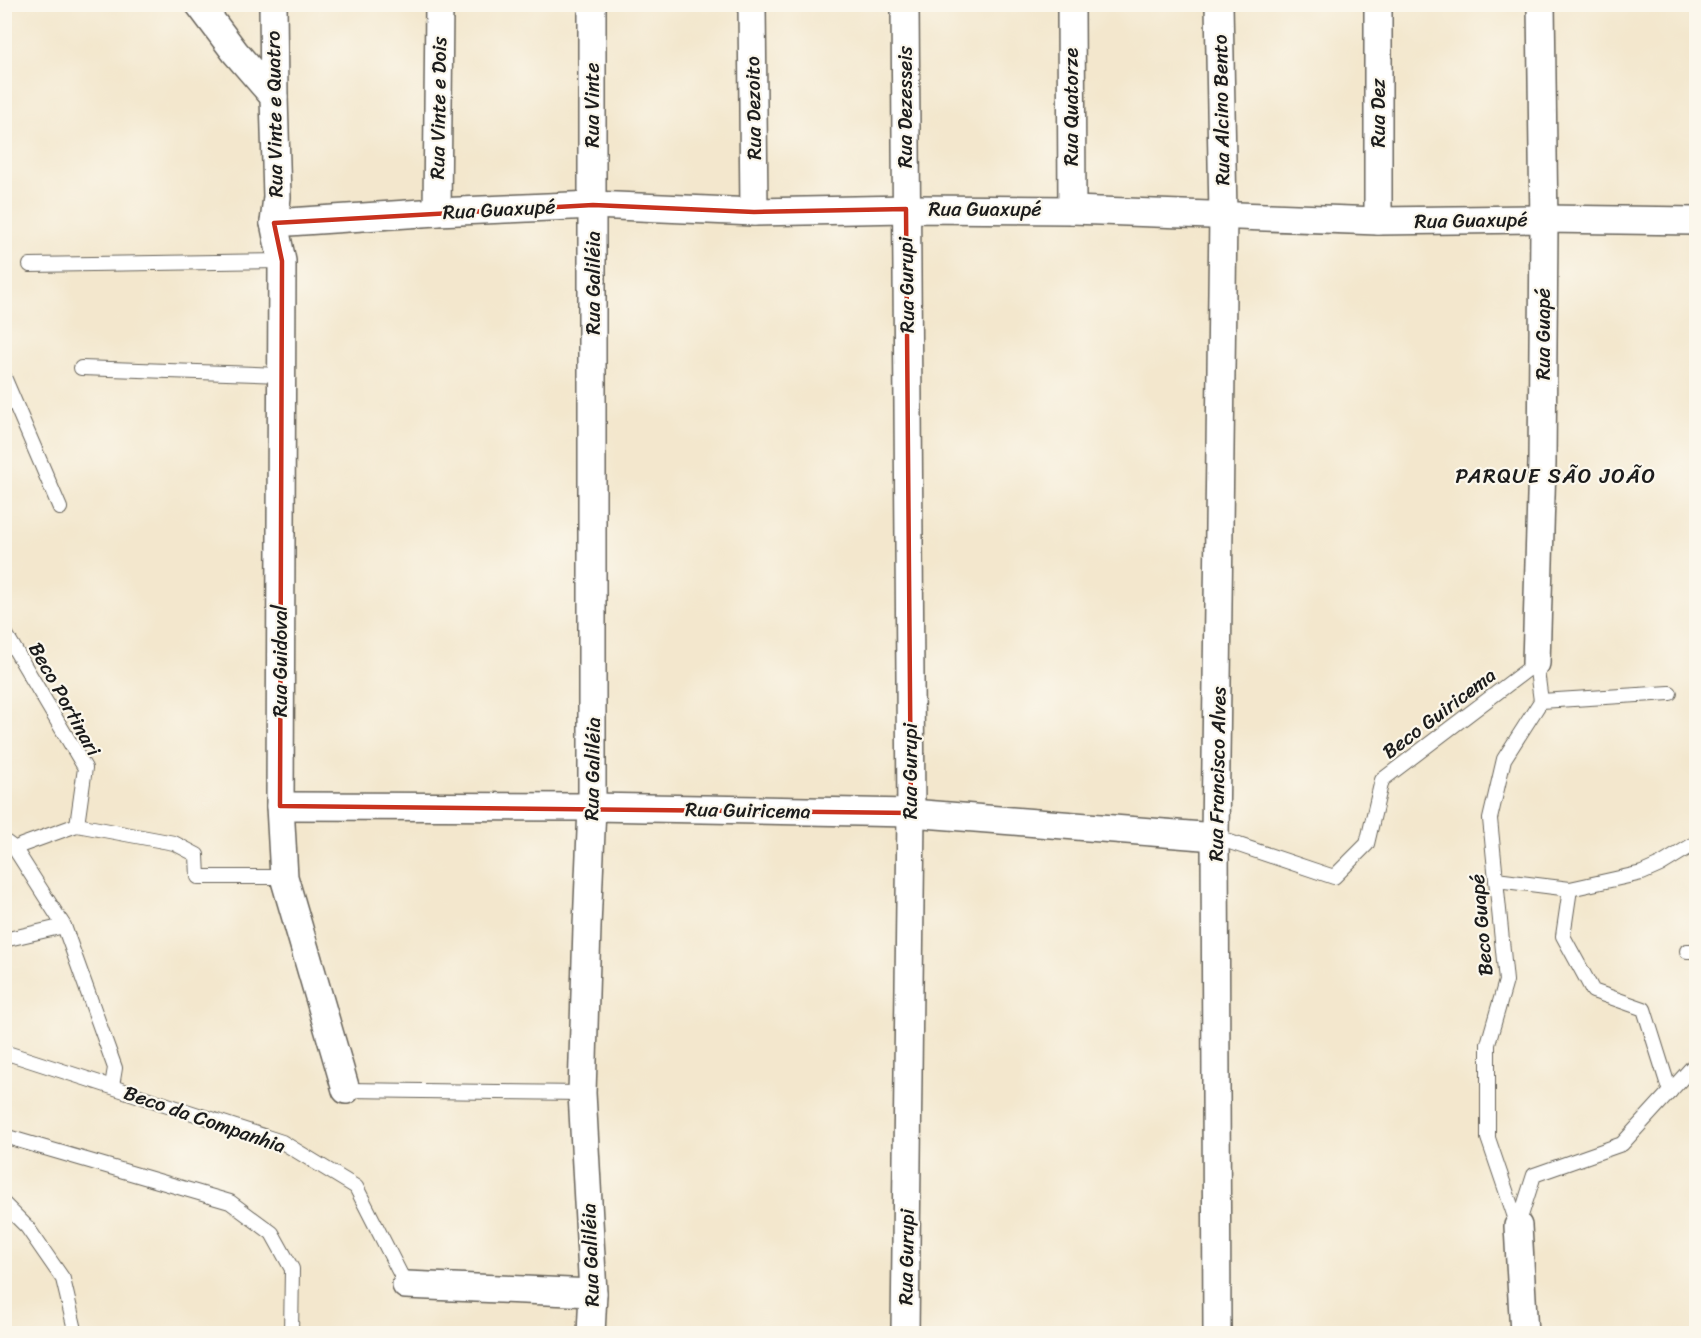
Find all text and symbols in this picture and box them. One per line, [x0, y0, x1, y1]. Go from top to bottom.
street label: Rua Vinte e Quatro [256, 30, 293, 198]
street label: Rua Alcino Bento [1203, 34, 1240, 186]
street label: Rua Vinte e Dois [420, 36, 457, 180]
street label: Rua Dezesseis [888, 45, 923, 168]
street label: Rua Quatorze [1054, 48, 1089, 166]
street label: Rua Dezoito [735, 56, 772, 160]
street label: Rua Vinte [575, 62, 610, 148]
street label: Rua Dez [1361, 78, 1396, 148]
street label: Rua Guaxupé [442, 189, 556, 230]
street label: Rua Guaxupé [928, 192, 1042, 227]
street label: Rua Guaxupé [1414, 202, 1528, 239]
street label: Rua Galiléia [576, 231, 611, 335]
street label: Rua Gurupi [888, 235, 925, 333]
street label: Rua Guapé [1526, 288, 1561, 380]
district label: PARQUE SÃO JOÃO [1455, 457, 1657, 495]
street label: Rua Guidoval [263, 604, 298, 717]
street label: Beco Portinari [19, 636, 111, 763]
street label: Beco Guiricema [1375, 659, 1504, 768]
street label: Rua Francisco Alves [1198, 685, 1237, 862]
street label: Rua Galiléia [574, 717, 611, 821]
street label: Rua Gurupi [893, 721, 928, 819]
street label: Rua Guiricema [685, 792, 811, 829]
street label: Beco Guapé [1460, 872, 1503, 977]
street label: Beco da Companhia [119, 1075, 291, 1164]
street label: Rua Galiléia [571, 1203, 610, 1307]
street label: Rua Gurupi [888, 1207, 925, 1305]

